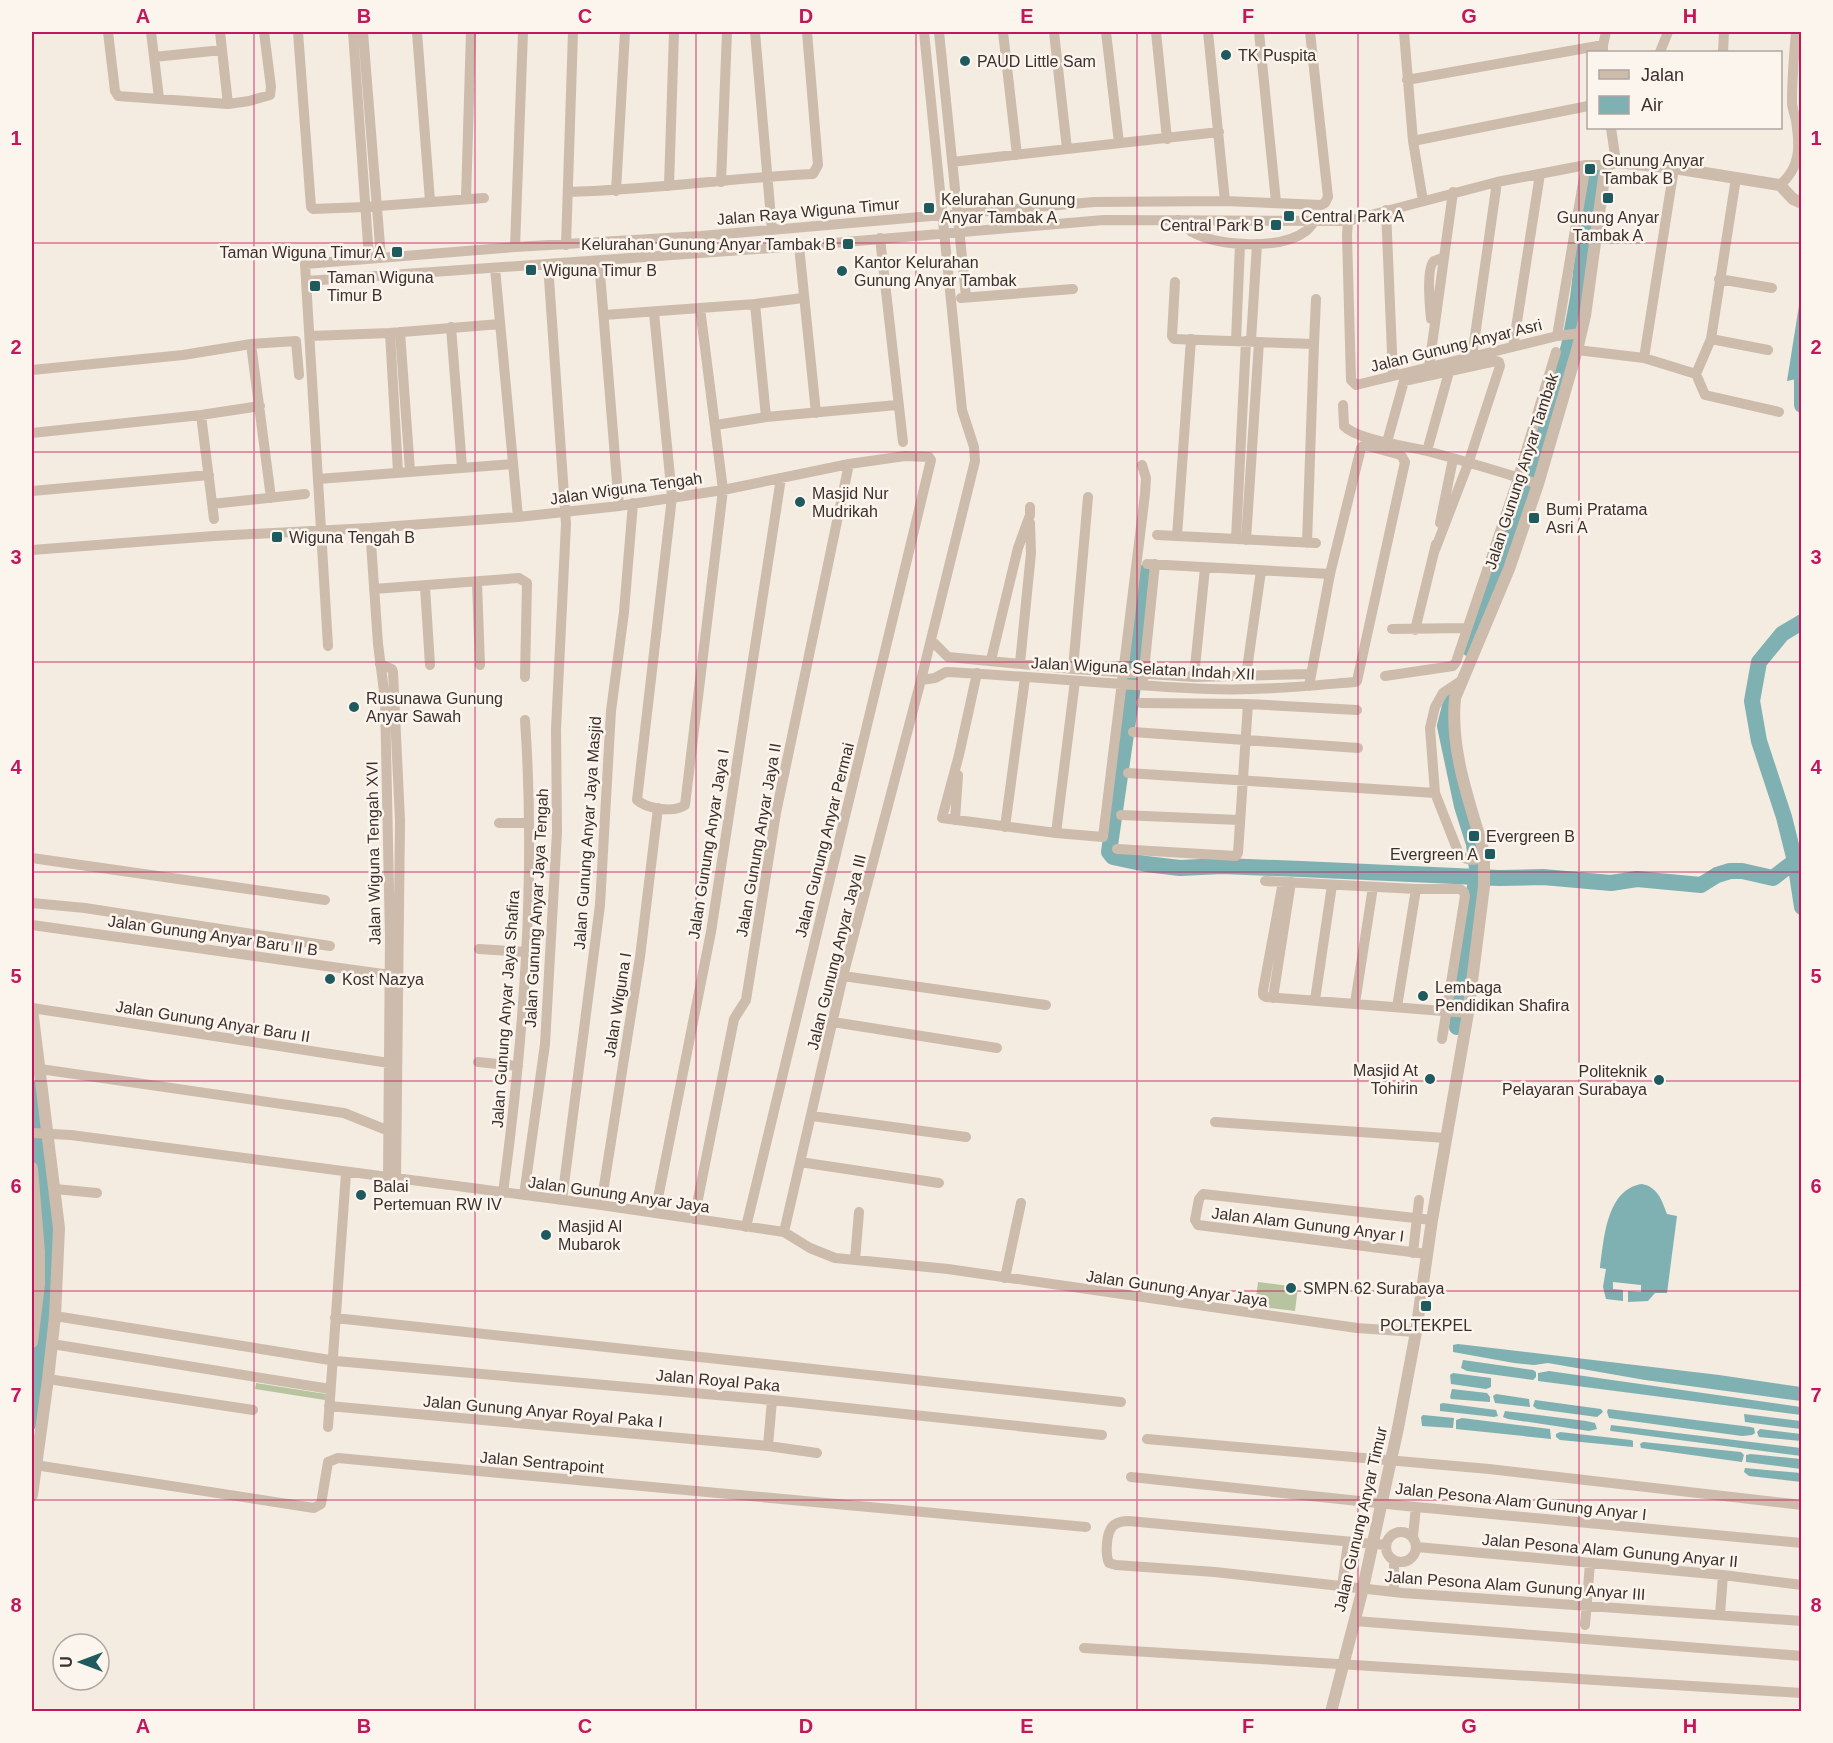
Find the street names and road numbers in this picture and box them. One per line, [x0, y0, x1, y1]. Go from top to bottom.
street label: Jalan Raya Wiguna Timur [716, 195, 901, 228]
street label: Jalan Gunung Anyar Asri [1369, 316, 1544, 375]
street label: Jalan Gunung Anyar Tambak [1482, 370, 1562, 571]
street label: Jalan Wiguna Tengah [549, 469, 703, 508]
street label: Jalan Wiguna Selatan Indah XII [1031, 654, 1255, 683]
street label: Jalan Gunung Anyar Jaya Masjid [571, 716, 604, 950]
street label: Jalan Gunung Anyar Permai [792, 741, 857, 939]
street label: Jalan Gunung Anyar Jaya II [733, 742, 784, 938]
street label: Jalan Gunung Anyar Jaya I [685, 748, 732, 940]
street label: Jalan Wiguna Tengah XVI [363, 761, 384, 945]
street label: Jalan Gunung Anyar Jaya Tengah [522, 788, 551, 1028]
street label: Jalan Gunung Anyar Jaya III [804, 853, 869, 1052]
street label: Jalan Gunung Anyar Jaya Shafira [489, 889, 522, 1129]
street label: Jalan Gunung Anyar Baru II B [107, 912, 319, 959]
street label: Jalan Wiguna I [601, 951, 634, 1059]
street label: Jalan Gunung Anyar Baru II [115, 998, 311, 1045]
street label: Jalan Gunung Anyar Jaya [527, 1173, 711, 1216]
street label: Jalan Alam Gunung Anyar I [1211, 1204, 1405, 1245]
street label: Jalan Gunung Anyar Jaya [1085, 1267, 1269, 1310]
street label: Jalan Royal Paka [655, 1367, 781, 1394]
street label: Jalan Gunung Anyar Royal Paka I [423, 1393, 663, 1430]
street label: Jalan Gunung Anyar Timur [1331, 1424, 1390, 1613]
street label: Jalan Sentrapoint [479, 1449, 605, 1476]
street label: Jalan Pesona Alam Gunung Anyar I [1394, 1480, 1647, 1523]
street label: Jalan Pesona Alam Gunung Anyar II [1481, 1531, 1739, 1570]
street label: Jalan Pesona Alam Gunung Anyar III [1384, 1568, 1646, 1603]

